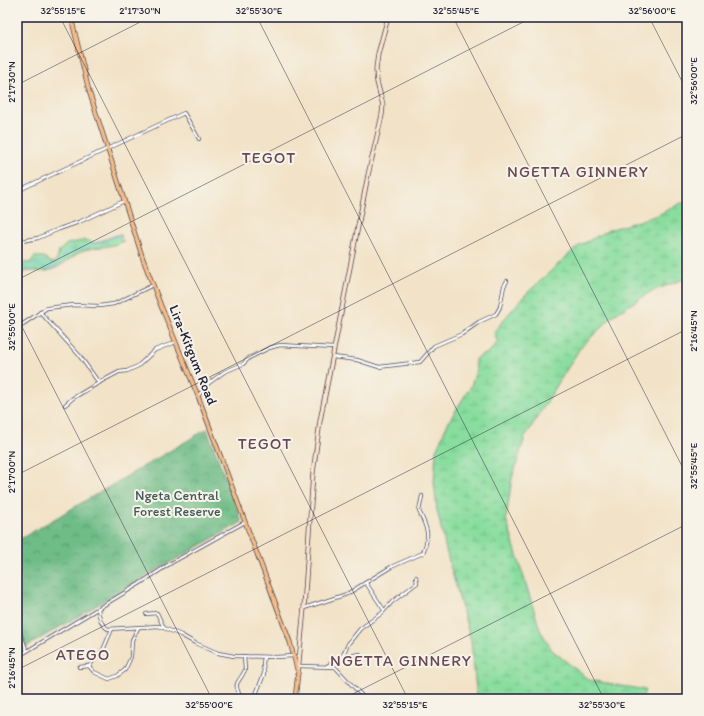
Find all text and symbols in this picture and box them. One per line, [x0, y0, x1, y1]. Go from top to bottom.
text: 32°55'15"E [40, 4, 86, 17]
text: 2°17'30"N [119, 4, 161, 17]
text: 32°55'30"E [236, 4, 283, 17]
text: 32°55'45"E [433, 4, 480, 17]
text: 32°56'00"E [628, 4, 676, 17]
text: 32°56'00"E [687, 57, 700, 105]
text: 2°17'30"N [5, 61, 18, 103]
district label: TEGOT [242, 148, 296, 167]
district label: NGETTA GINNERY [507, 162, 649, 181]
street label: Lira-Kitgum Road [165, 302, 221, 408]
text: 32°55'00"E [5, 303, 18, 351]
text: 2°16'45"N [687, 310, 700, 352]
district label: TEGOT [238, 434, 292, 453]
text: 32°55'45"E [687, 442, 700, 489]
text: 2°17'00"N [5, 451, 18, 493]
park label: Ngeta Central Forest Reserve [133, 487, 221, 520]
district label: ATEGO [56, 645, 110, 664]
text: 2°16'45"N [5, 647, 18, 689]
district label: NGETTA GINNERY [330, 651, 472, 670]
text: 32°55'00"E [185, 698, 233, 711]
text: 32°55'15"E [382, 698, 428, 711]
text: 32°55'30"E [579, 698, 626, 711]

